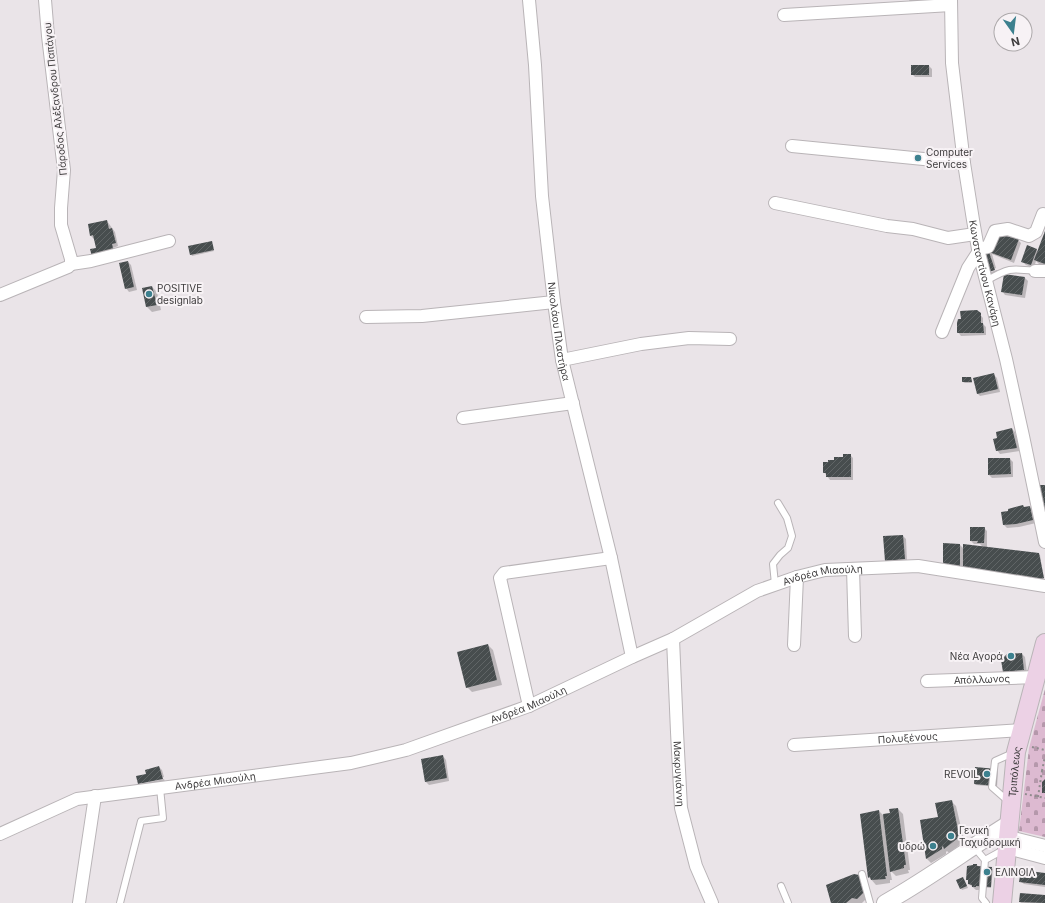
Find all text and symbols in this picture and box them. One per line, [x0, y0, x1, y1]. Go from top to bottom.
north arrow [993, 12, 1033, 52]
street label: Πάροδος Αλέξανδρου Παπάγου [41, 22, 69, 176]
text: N [1010, 34, 1021, 50]
place label: Computer Services [926, 146, 973, 170]
marker: Computer Services [913, 153, 923, 163]
street label: Κωνσταντίνου Κανάρη [967, 219, 1004, 328]
street label: Νικολάου Πλαστήρα [546, 281, 573, 382]
place label: POSITIVE designlab [157, 282, 203, 306]
marker: POSITIVE designlab [144, 289, 154, 299]
street label: Ανδρέα Μιαούλη [781, 562, 863, 588]
place label: Νέα Αγορά [950, 650, 1003, 662]
marker: Νέα Αγορά [1006, 651, 1016, 661]
street label: Απόλλωνος [954, 672, 1010, 686]
street label: Ανδρέα Μιαούλη [489, 683, 569, 725]
street label: Πολυξένους [877, 730, 938, 745]
street label: Μακρυγιάννη [671, 741, 687, 807]
street label: Τριπόλεως [1006, 744, 1023, 798]
place label: REVOIL [944, 768, 979, 780]
marker: REVOIL [982, 769, 992, 779]
street label: Ανδρέα Μιαούλη [174, 770, 257, 792]
place label: Γενική Ταχυδρομική [959, 824, 1021, 849]
marker: Γενική Ταχυδρομική [946, 831, 956, 841]
place label: υδρώ [899, 840, 925, 852]
marker: υδρώ [928, 841, 938, 851]
place label: ΕΛΙΝΟΙΛ [995, 866, 1035, 878]
marker: ΕΛΙΝΟΙΛ [982, 867, 992, 877]

